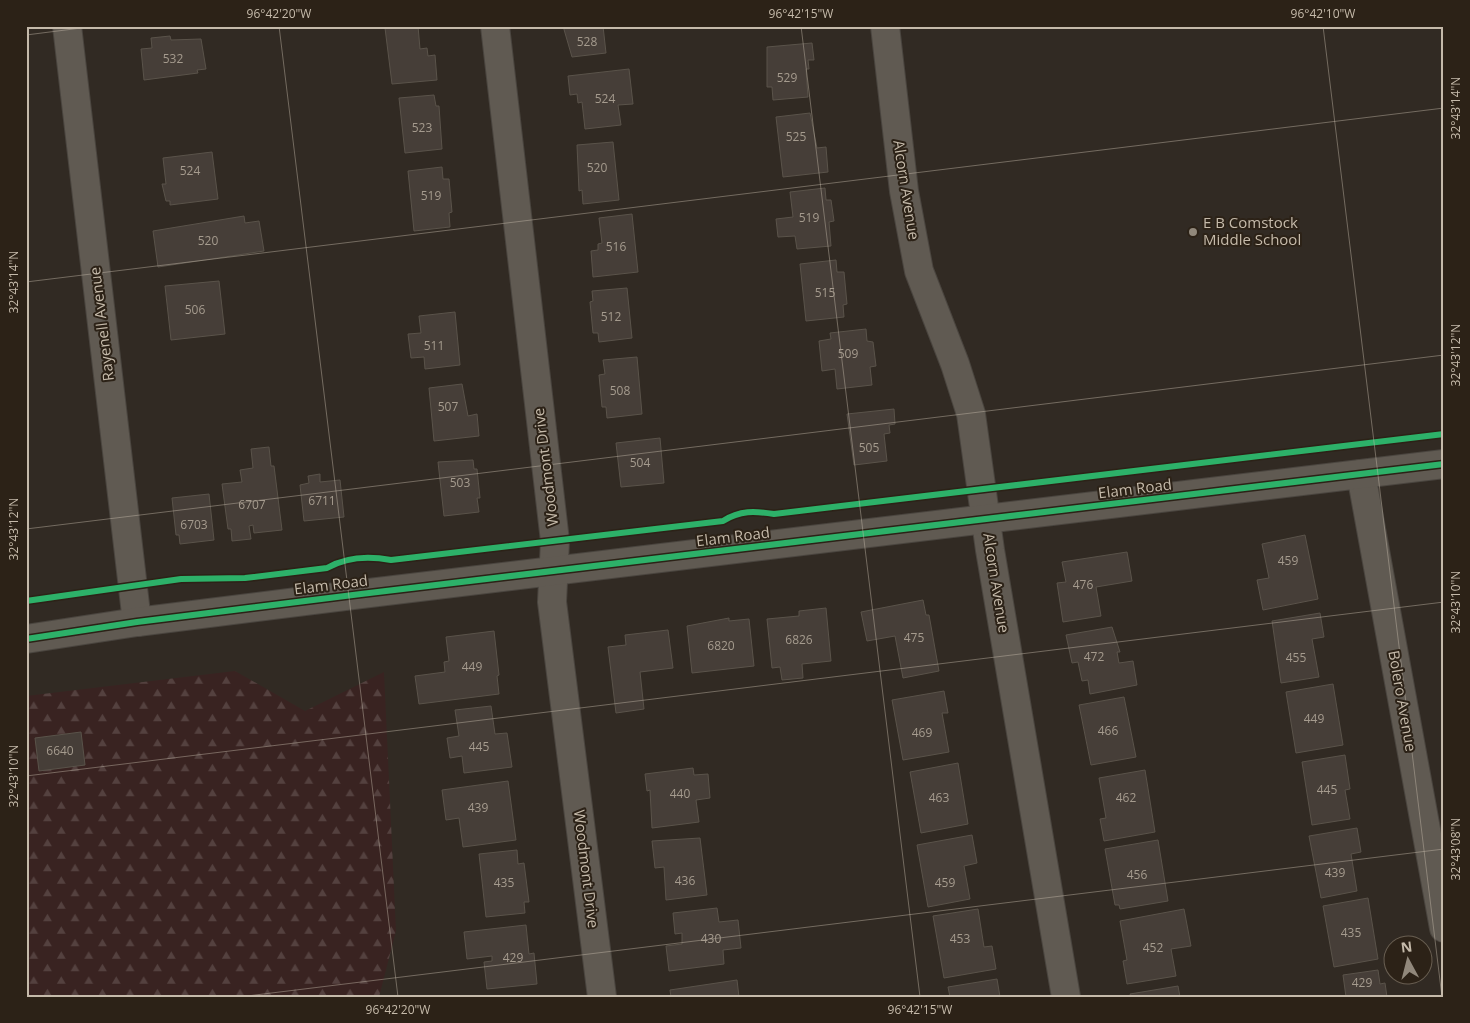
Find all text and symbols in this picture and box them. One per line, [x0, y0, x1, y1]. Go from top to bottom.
text: 96°42'20"W [247, 5, 311, 22]
text: 96°42'15"W [769, 5, 833, 22]
text: 96°42'10"W [1291, 5, 1355, 22]
house number: 528 [577, 33, 597, 50]
house number: 532 [163, 50, 183, 67]
house number: 529 [777, 69, 797, 86]
text: 32°43'14"N [1447, 77, 1464, 139]
house number: 524 [595, 90, 615, 107]
house number: 523 [412, 119, 432, 136]
house number: 525 [786, 128, 806, 145]
street label: Alcorn Avenue [889, 138, 925, 241]
house number: 520 [587, 159, 607, 176]
house number: 524 [180, 162, 200, 179]
house number: 519 [421, 187, 441, 204]
house number: 519 [799, 209, 819, 226]
place label: E B Comstock Middle School [1203, 212, 1301, 249]
marker: E B Comstock Middle School [1187, 226, 1199, 238]
house number: 520 [198, 232, 218, 249]
house number: 516 [606, 238, 626, 255]
text: 32°43'14"N [5, 251, 22, 313]
street label: Rayenell Avenue [84, 266, 118, 382]
house number: 515 [815, 284, 835, 301]
house number: 506 [185, 301, 205, 318]
house number: 512 [601, 308, 621, 325]
text: 32°43'12"N [1447, 324, 1464, 386]
house number: 511 [424, 337, 444, 354]
house number: 509 [838, 345, 858, 362]
house number: 508 [610, 382, 630, 399]
house number: 507 [438, 398, 458, 415]
street label: Woodmont Drive [528, 407, 562, 527]
house number: 505 [859, 439, 879, 456]
house number: 504 [630, 454, 650, 471]
house number: 503 [450, 474, 470, 491]
street label: Elam Road [1097, 474, 1173, 502]
house number: 6711 [308, 492, 336, 509]
house number: 6707 [238, 496, 266, 513]
text: 32°43'12"N [5, 498, 22, 560]
house number: 6703 [180, 516, 208, 533]
street label: Elam Road [695, 522, 771, 550]
street label: Alcorn Avenue [979, 531, 1015, 634]
house number: 459 [1278, 552, 1298, 569]
street label: Elam Road [293, 570, 369, 598]
text: 32°43'10"N [1447, 571, 1464, 633]
house number: 476 [1073, 576, 1093, 593]
house number: 475 [904, 629, 924, 646]
house number: 6826 [785, 631, 813, 648]
house number: 6820 [707, 637, 735, 654]
house number: 472 [1084, 648, 1104, 665]
house number: 455 [1286, 649, 1306, 666]
street label: Bolero Avenue [1384, 649, 1422, 753]
house number: 449 [462, 658, 482, 675]
house number: 449 [1304, 710, 1324, 727]
house number: 466 [1098, 722, 1118, 739]
house number: 469 [912, 724, 932, 741]
house number: 445 [469, 738, 489, 755]
house number: 6640 [46, 742, 74, 759]
text: 32°43'10"N [5, 745, 22, 807]
house number: 445 [1317, 781, 1337, 798]
house number: 440 [670, 785, 690, 802]
house number: 463 [929, 789, 949, 806]
house number: 462 [1116, 789, 1136, 806]
house number: 439 [468, 799, 488, 816]
street label: Woodmont Drive [570, 809, 604, 929]
text: 32°43'08"N [1447, 818, 1464, 880]
house number: 439 [1325, 864, 1345, 881]
house number: 456 [1127, 866, 1147, 883]
house number: 436 [675, 872, 695, 889]
house number: 435 [494, 874, 514, 891]
house number: 459 [935, 874, 955, 891]
house number: 435 [1341, 924, 1361, 941]
house number: 430 [701, 930, 721, 947]
house number: 453 [950, 930, 970, 947]
north arrow [1382, 936, 1432, 986]
text: N [1400, 936, 1413, 957]
house number: 452 [1143, 939, 1163, 956]
house number: 429 [503, 949, 523, 966]
house number: 429 [1352, 974, 1372, 991]
text: 96°42'20"W [366, 1001, 430, 1018]
text: 96°42'15"W [888, 1001, 952, 1018]

